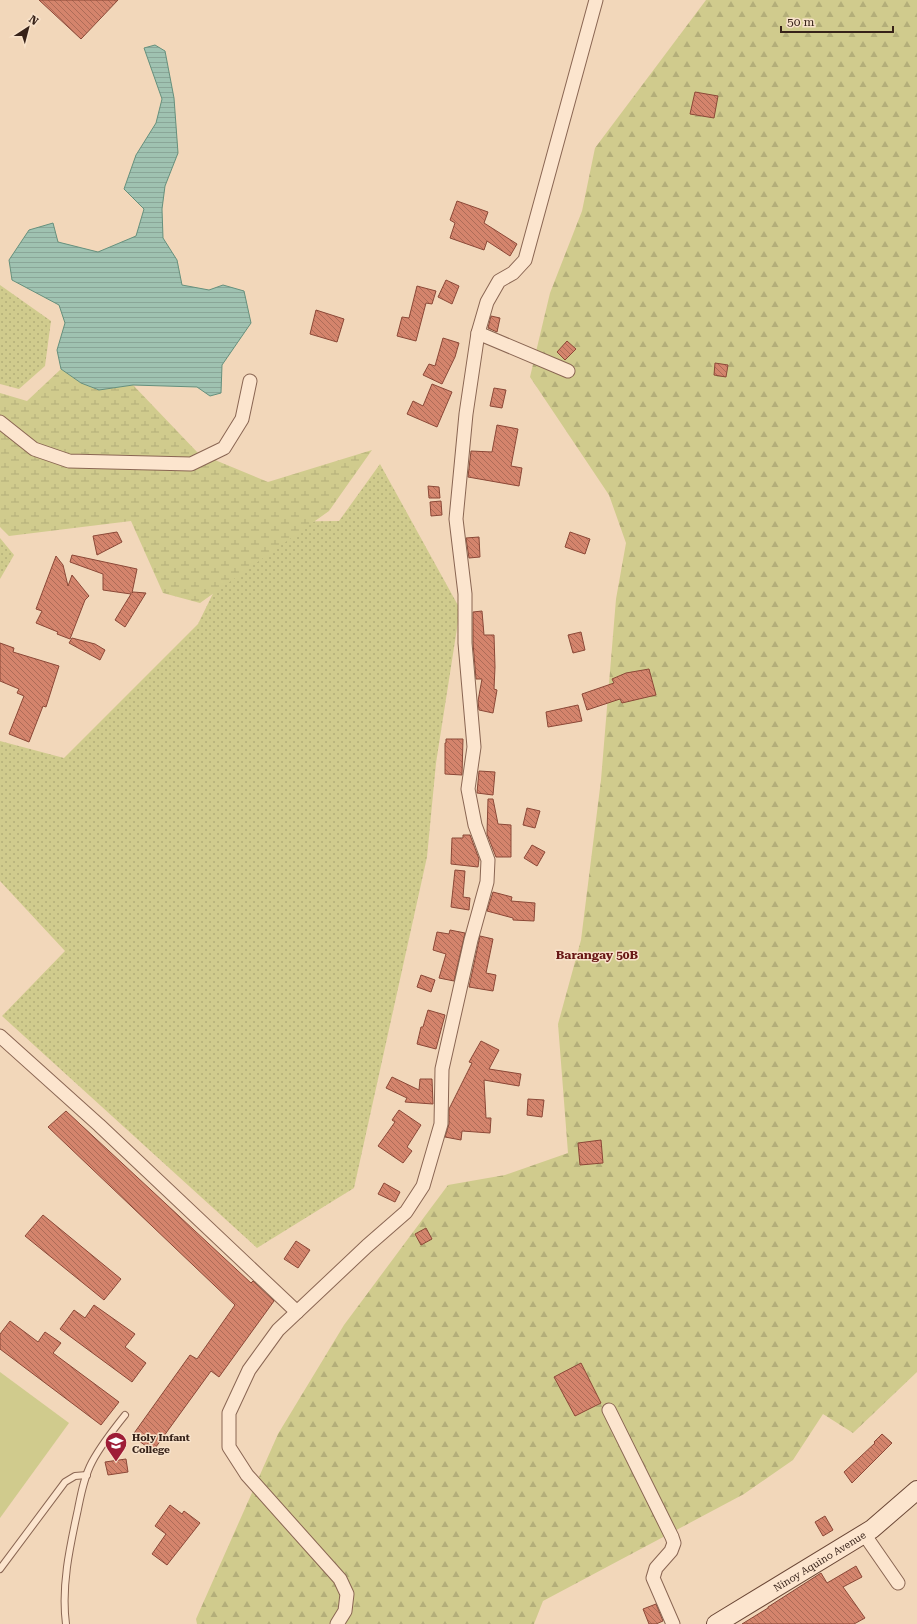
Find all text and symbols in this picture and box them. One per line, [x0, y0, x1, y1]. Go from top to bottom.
north arrow [8, 8, 48, 48]
scale bar [781, 8, 893, 34]
text: N [26, 13, 41, 28]
text: 50 m [787, 15, 814, 29]
district label: Barangay 50B [556, 948, 639, 962]
school or university icon: Holy Infant College [103, 1430, 129, 1463]
place label: Holy Infant College [132, 1432, 190, 1455]
street label: Ninoy Aquino Avenue [772, 1529, 868, 1594]

